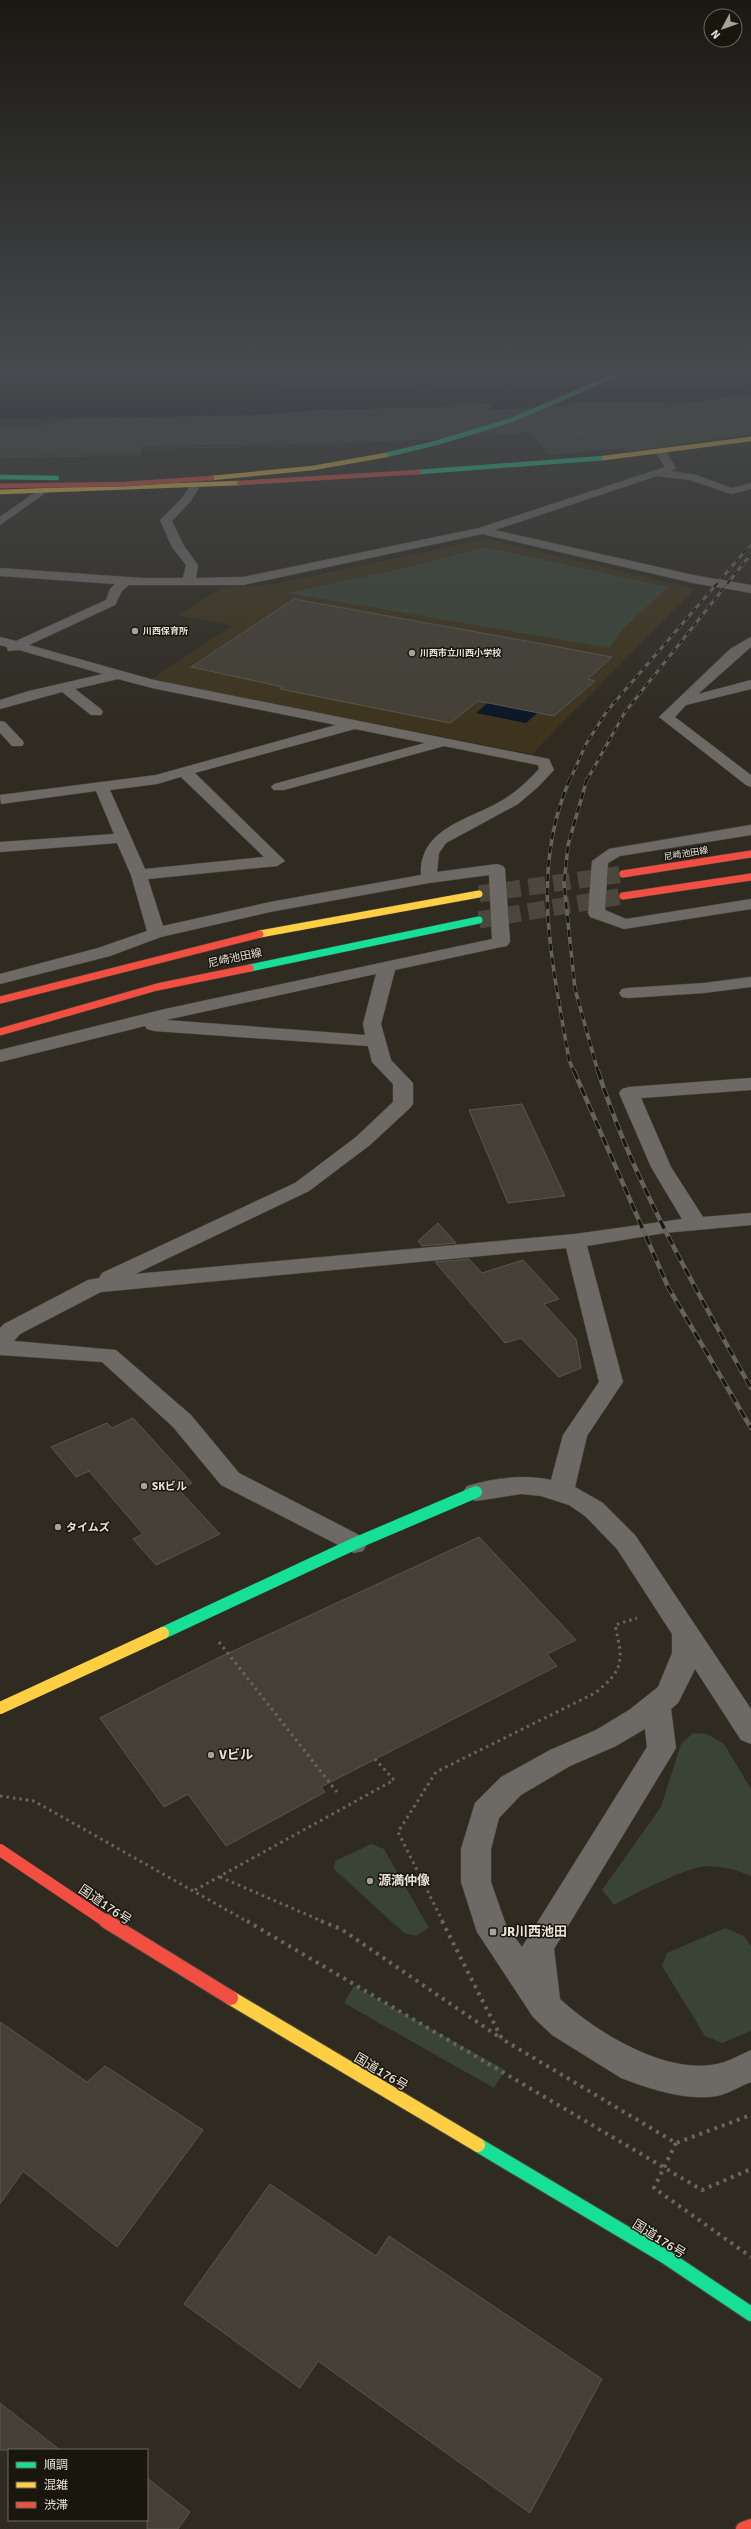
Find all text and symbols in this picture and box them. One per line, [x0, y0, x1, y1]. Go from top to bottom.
north arrow [703, 8, 743, 48]
text: N [708, 27, 723, 41]
marker: 川西保育所 [130, 626, 140, 636]
place label: 川西保育所 [142, 626, 188, 637]
marker: 川西市立川西小学校 [407, 648, 417, 658]
place label: 川西市立川西小学校 [419, 648, 502, 659]
street label: 尼崎池田線 [663, 845, 710, 863]
street label: 尼崎池田線 [207, 946, 263, 970]
place label: SKビル [152, 1480, 187, 1493]
marker: SKビル [139, 1481, 149, 1491]
place label: タイムズ [66, 1521, 110, 1534]
marker: タイムズ [53, 1522, 63, 1532]
place label: Vビル [219, 1747, 253, 1763]
marker: Vビル [206, 1750, 216, 1760]
place label: 源満仲像 [378, 1873, 430, 1889]
marker: 源満仲像 [365, 1876, 375, 1886]
street label: 国道176号 [76, 1882, 134, 1928]
place label: JR川西池田 [501, 1924, 567, 1940]
marker: JR川西池田 [488, 1927, 498, 1937]
street label: 国道176号 [351, 2050, 411, 2094]
street label: 国道176号 [629, 2216, 689, 2262]
legend [8, 2449, 148, 2521]
text: 順調 [44, 2458, 68, 2473]
text: 混雑 [44, 2478, 68, 2493]
text: 渋滞 [44, 2498, 68, 2513]

